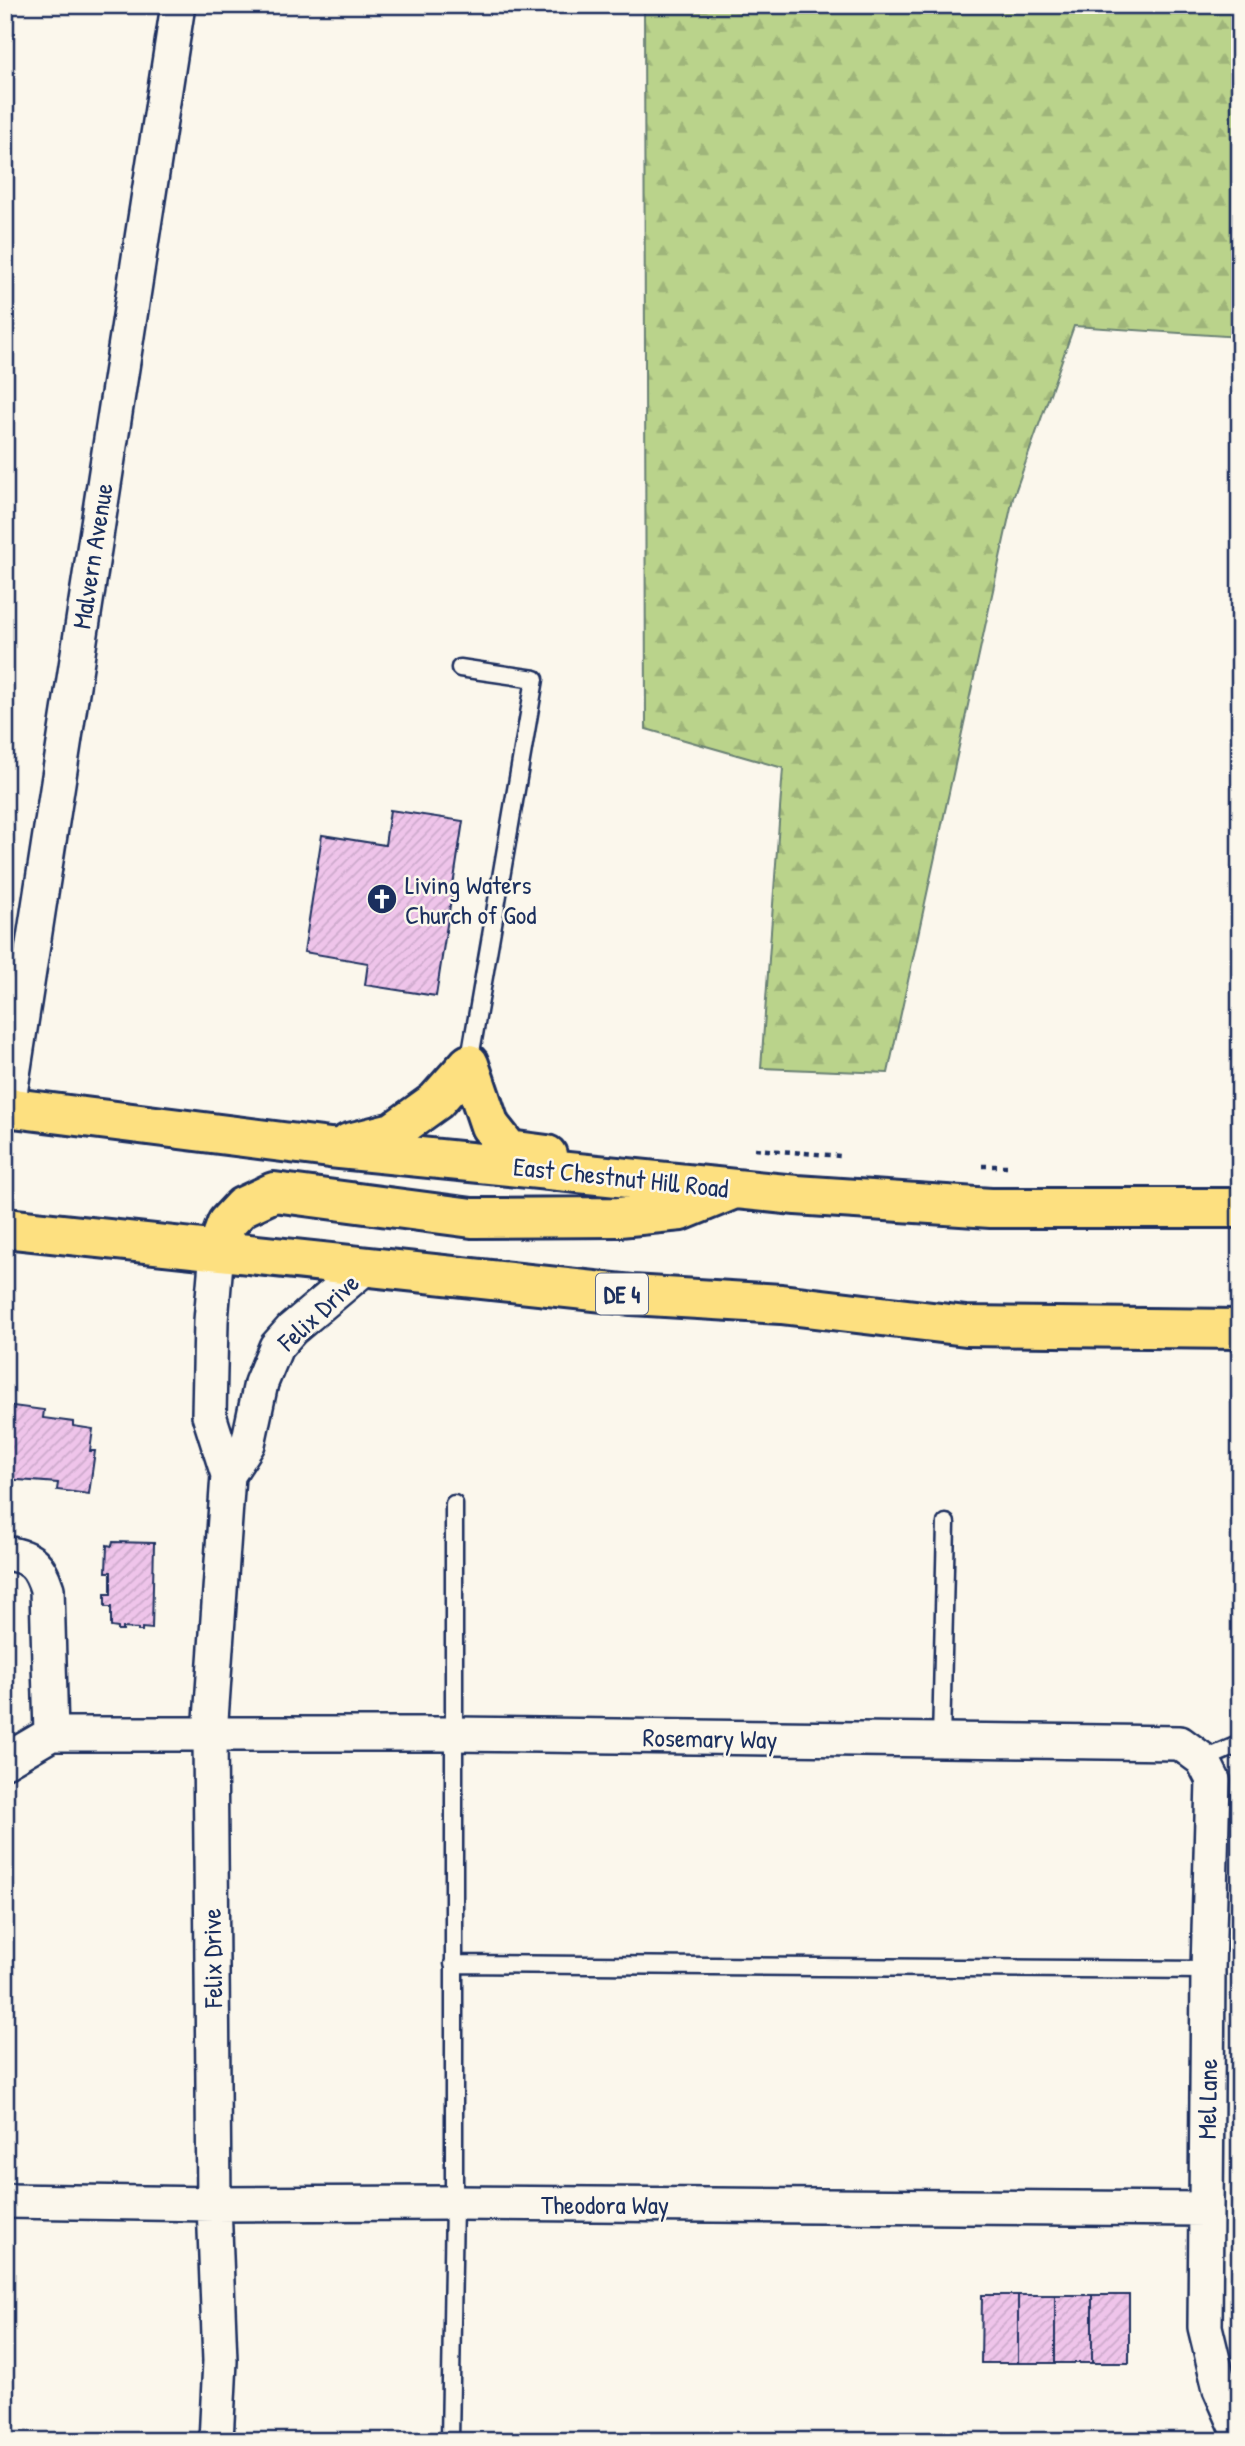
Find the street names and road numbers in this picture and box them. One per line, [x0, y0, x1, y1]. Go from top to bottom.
street label: Malvern Avenue [63, 481, 121, 631]
street label: East Chestnut Hill Road [512, 1148, 730, 1206]
street label: Felix Drive [269, 1265, 366, 1359]
road number: DE 4 [596, 1274, 648, 1314]
street label: Rosemary Way [642, 1719, 778, 1757]
street label: Felix Drive [194, 1908, 230, 2009]
street label: Mel Lane [1189, 2058, 1225, 2140]
street label: Theodora Way [541, 2187, 669, 2222]

